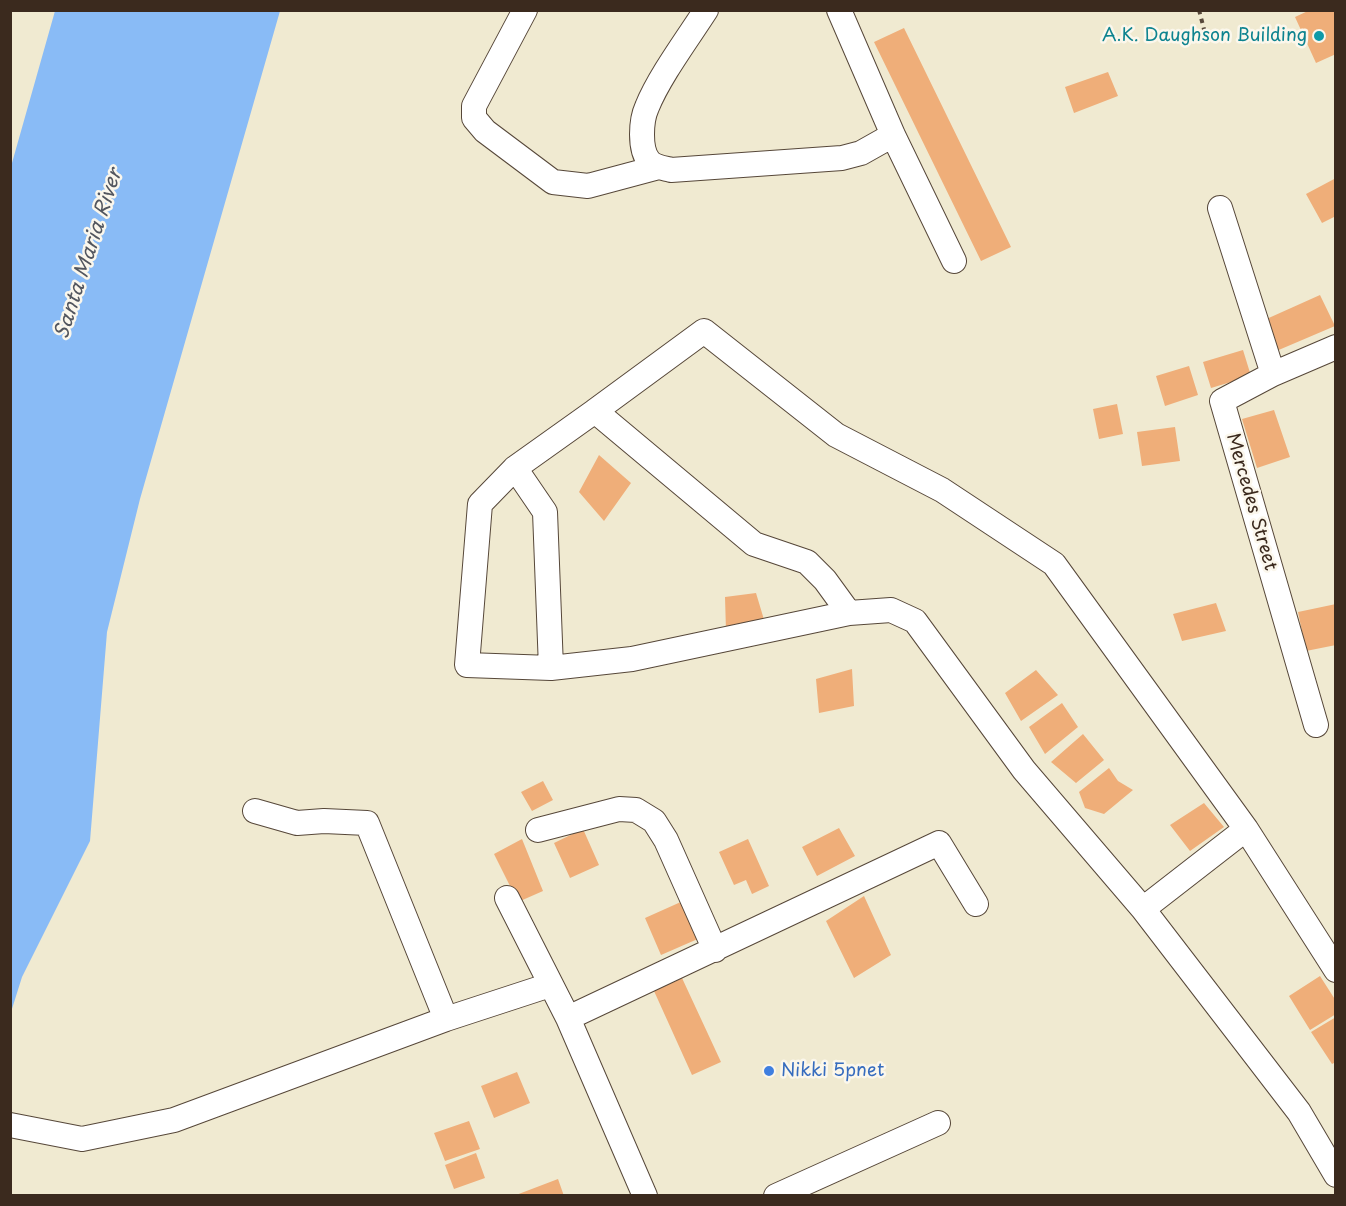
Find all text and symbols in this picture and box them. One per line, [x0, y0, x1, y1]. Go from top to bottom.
place label: A.K. Daughson Building [1102, 25, 1307, 47]
marker: A.K. Daughson Building [1312, 29, 1326, 43]
water label: Santa Maria River [50, 166, 128, 342]
street label: Mercedes Street [1221, 431, 1281, 573]
place label: Nikki 5pnet [781, 1060, 884, 1082]
marker: Nikki 5pnet [762, 1064, 776, 1078]

